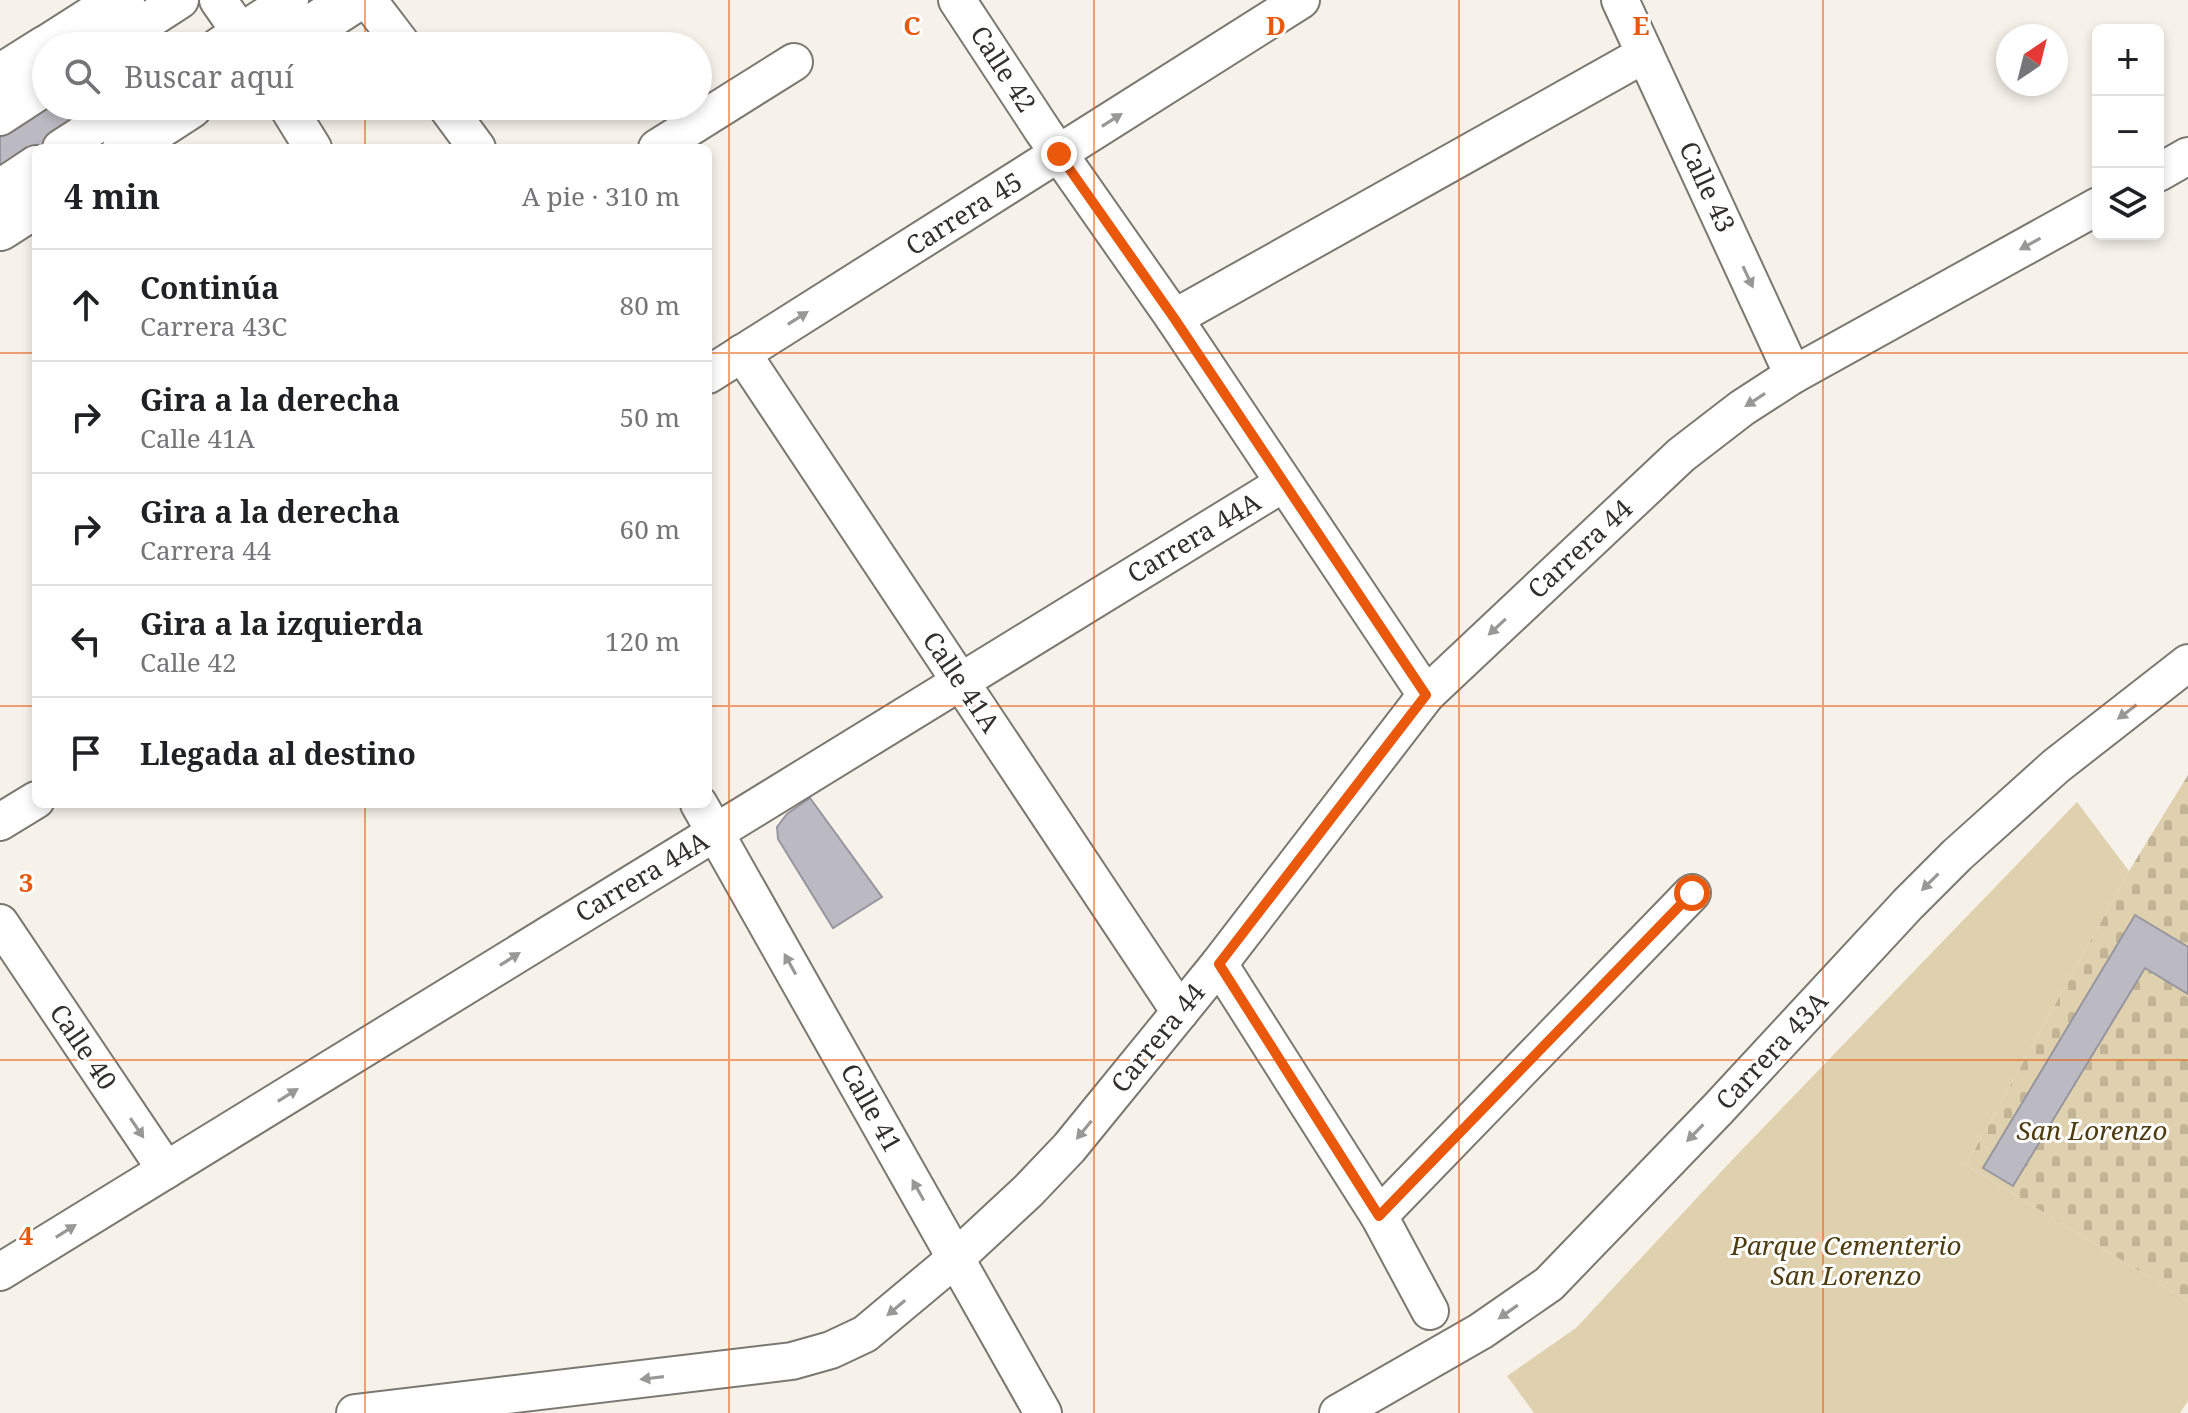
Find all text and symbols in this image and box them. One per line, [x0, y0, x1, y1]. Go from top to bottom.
text: C [903, 7, 921, 43]
text: D [1266, 7, 1286, 43]
text: E [1633, 7, 1650, 43]
street label: Calle 42 [962, 18, 1045, 119]
north arrow [1996, 24, 2068, 96]
map controls [2092, 24, 2164, 240]
button: + [2092, 24, 2164, 96]
search box [32, 32, 712, 120]
icon: search [60, 54, 104, 98]
text: Buscar aquí [124, 56, 294, 97]
button: − [2092, 96, 2164, 168]
one-way arrow [1102, 113, 1123, 128]
street label: Calle 43 [1671, 135, 1745, 238]
route end [1041, 136, 1077, 172]
street label: Carrera 45 [898, 163, 1029, 263]
button: layers [2092, 168, 2164, 240]
text: 4 min [64, 173, 160, 219]
text: A pie · 310 m [522, 178, 680, 214]
one-way arrow [2019, 237, 2041, 251]
one-way arrow [1741, 266, 1755, 289]
text: Continúa [140, 267, 279, 308]
icon: ahead [64, 283, 108, 327]
text: 80 m [620, 287, 680, 323]
text: Carrera 43C [140, 308, 287, 344]
one-way arrow [787, 311, 808, 326]
text: Gira a la derecha [140, 379, 400, 420]
one-way arrow [1744, 392, 1766, 407]
icon: right [64, 395, 108, 439]
text: 50 m [620, 399, 680, 435]
text: Calle 41A [140, 420, 255, 456]
street label: Carrera 44A [1120, 483, 1267, 591]
street label: Carrera 44 [1519, 490, 1640, 606]
text: Gira a la derecha [140, 491, 400, 532]
icon: right [64, 507, 108, 551]
text: 60 m [620, 511, 680, 547]
text: Carrera 44 [140, 532, 271, 568]
text: Gira a la izquierda [140, 603, 423, 644]
one-way arrow [1488, 617, 1507, 636]
icon: left [64, 619, 108, 663]
text: 120 m [605, 623, 680, 659]
street label: Calle 41A [915, 624, 1009, 740]
text: Calle 42 [140, 644, 236, 680]
one-way arrow [2117, 703, 2137, 719]
icon: arrive [64, 731, 108, 775]
text: Llegada al destino [140, 733, 416, 774]
street label: Carrera 44A [568, 822, 715, 930]
text: 3 [19, 864, 33, 900]
one-way arrow [1921, 872, 1940, 890]
route start [1674, 875, 1710, 911]
one-way arrow [499, 951, 520, 966]
one-way arrow [783, 953, 797, 975]
street label: Carrera 44 [1102, 975, 1213, 1100]
street label: Carrera 43A [1707, 983, 1836, 1117]
street label: Calle 40 [42, 996, 126, 1096]
street label: Calle 41 [833, 1057, 911, 1158]
one-way arrow [277, 1088, 299, 1102]
park label: San Lorenzo [2017, 1112, 2167, 1148]
one-way arrow [129, 1117, 144, 1138]
one-way arrow [1076, 1120, 1093, 1140]
one-way arrow [1686, 1123, 1705, 1142]
one-way arrow [911, 1179, 925, 1202]
text: 4 [19, 1217, 34, 1253]
one-way arrow [56, 1223, 77, 1238]
park label: Parque Cementerio San Lorenzo [1730, 1227, 1961, 1293]
one-way arrow [887, 1299, 907, 1316]
one-way arrow [1498, 1304, 1519, 1319]
one-way arrow [639, 1372, 664, 1385]

